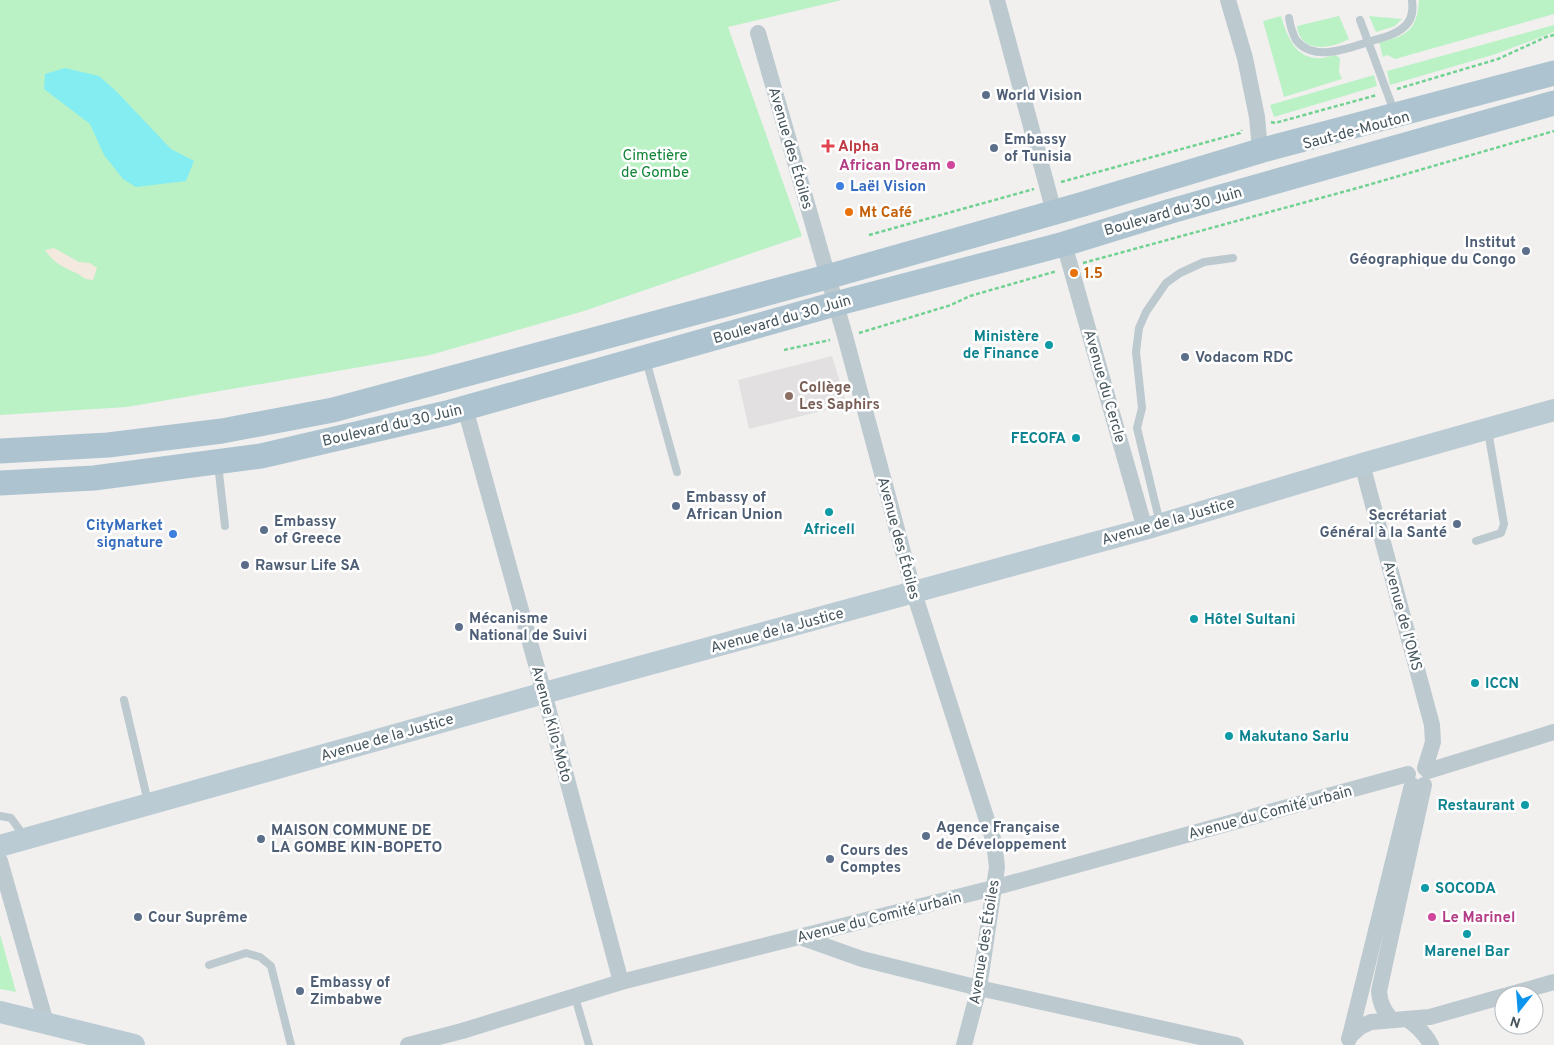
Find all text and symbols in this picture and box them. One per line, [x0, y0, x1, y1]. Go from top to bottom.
street label: Avenue des Étoiles [763, 85, 817, 212]
place label: World Vision [996, 87, 1082, 106]
marker: World Vision [980, 89, 992, 101]
street label: Saut-de-Mouton [1301, 108, 1412, 155]
place label: Embassy of Tunisia [1004, 131, 1072, 167]
place label: Alpha [838, 138, 879, 157]
marker: Alpha [822, 140, 834, 152]
marker: Embassy of Tunisia [988, 142, 1000, 154]
park label: Cimetière de Gombe [621, 147, 689, 183]
place label: African Dream [839, 157, 941, 176]
marker: African Dream [945, 159, 957, 171]
place label: Laël Vision [850, 178, 926, 197]
marker: Laël Vision [834, 180, 846, 192]
street label: Boulevard du 30 Juin [1102, 184, 1245, 241]
place label: Mt Café [859, 204, 912, 223]
marker: Mt Café [843, 206, 855, 218]
place label: Institut Géographique du Congo [1349, 234, 1516, 270]
marker: Institut Géographique du Congo [1520, 245, 1532, 257]
place label: 1.5 [1084, 265, 1103, 284]
marker: 1.5 [1068, 267, 1080, 279]
street label: Boulevard du 30 Juin [711, 292, 854, 349]
place label: Ministère de Finance [963, 328, 1039, 364]
street label: Avenue du Cercle [1078, 328, 1129, 445]
marker: Ministère de Finance [1043, 339, 1055, 351]
place label: Vodacom RDC [1195, 349, 1293, 368]
marker: Vodacom RDC [1179, 351, 1191, 363]
place label: Collège Les Saphirs [799, 379, 880, 415]
marker: Collège Les Saphirs [783, 390, 795, 402]
street label: Boulevard du 30 Juin [321, 401, 464, 452]
place label: FECOFA [1011, 430, 1066, 449]
marker: FECOFA [1070, 432, 1082, 444]
street label: Avenue des Étoiles [872, 475, 924, 602]
place label: Embassy of African Union [686, 489, 783, 525]
street label: Avenue de la Justice [1100, 494, 1237, 551]
marker: Embassy of African Union [670, 500, 682, 512]
marker: Africell [823, 506, 835, 518]
place label: Secrétariat Général à la Santé [1320, 507, 1447, 543]
place label: Embassy of Greece [274, 513, 341, 549]
place label: CityMarket signature [86, 517, 163, 553]
marker: Secrétariat Général à la Santé [1451, 518, 1463, 530]
place label: Africell [803, 521, 855, 540]
marker: Embassy of Greece [258, 524, 270, 536]
marker: CityMarket signature [167, 528, 179, 540]
place label: Rawsur Life SA [255, 557, 360, 576]
marker: Rawsur Life SA [239, 559, 251, 571]
street label: Avenue de l'OMS [1378, 559, 1425, 673]
street label: Avenue de la Justice [709, 604, 846, 658]
place label: Mécanisme National de Suivi [469, 610, 587, 646]
place label: Hôtel Sultani [1204, 611, 1295, 630]
marker: Hôtel Sultani [1188, 613, 1200, 625]
marker: Mécanisme National de Suivi [453, 621, 465, 633]
street label: Avenue Kilo-Moto [526, 664, 575, 785]
place label: ICCN [1485, 675, 1519, 694]
marker: ICCN [1469, 677, 1481, 689]
street label: Avenue de la Justice [319, 710, 456, 767]
place label: Makutano Sarlu [1239, 728, 1349, 747]
marker: Makutano Sarlu [1223, 730, 1235, 742]
street label: Avenue du Comité urbain [1186, 782, 1354, 844]
place label: Restaurant [1438, 797, 1515, 816]
marker: Restaurant [1519, 799, 1531, 811]
place label: Agence Française de Développement [936, 819, 1067, 855]
place label: MAISON COMMUNE DE LA GOMBE KIN-BOPETO [271, 822, 442, 858]
marker: Agence Française de Développement [920, 830, 932, 842]
marker: MAISON COMMUNE DE LA GOMBE KIN-BOPETO [255, 833, 267, 845]
place label: Cours des Comptes [840, 842, 908, 878]
marker: Cours des Comptes [824, 853, 836, 865]
street label: Avenue des Étoiles [965, 878, 1005, 1006]
place label: SOCODA [1435, 880, 1496, 899]
marker: SOCODA [1419, 882, 1431, 894]
street label: Avenue du Comité urbain [795, 889, 964, 948]
place label: Cour Suprême [148, 909, 248, 928]
place label: Le Marinel [1442, 909, 1515, 928]
marker: Cour Suprême [132, 911, 144, 923]
marker: Le Marinel [1426, 911, 1438, 923]
marker: Marenel Bar [1461, 928, 1473, 940]
place label: Marenel Bar [1424, 943, 1510, 962]
place label: Embassy of Zimbabwe [310, 974, 391, 1010]
marker: Embassy of Zimbabwe [294, 985, 306, 997]
north arrow [1494, 985, 1544, 1035]
text: N [1508, 1011, 1523, 1031]

